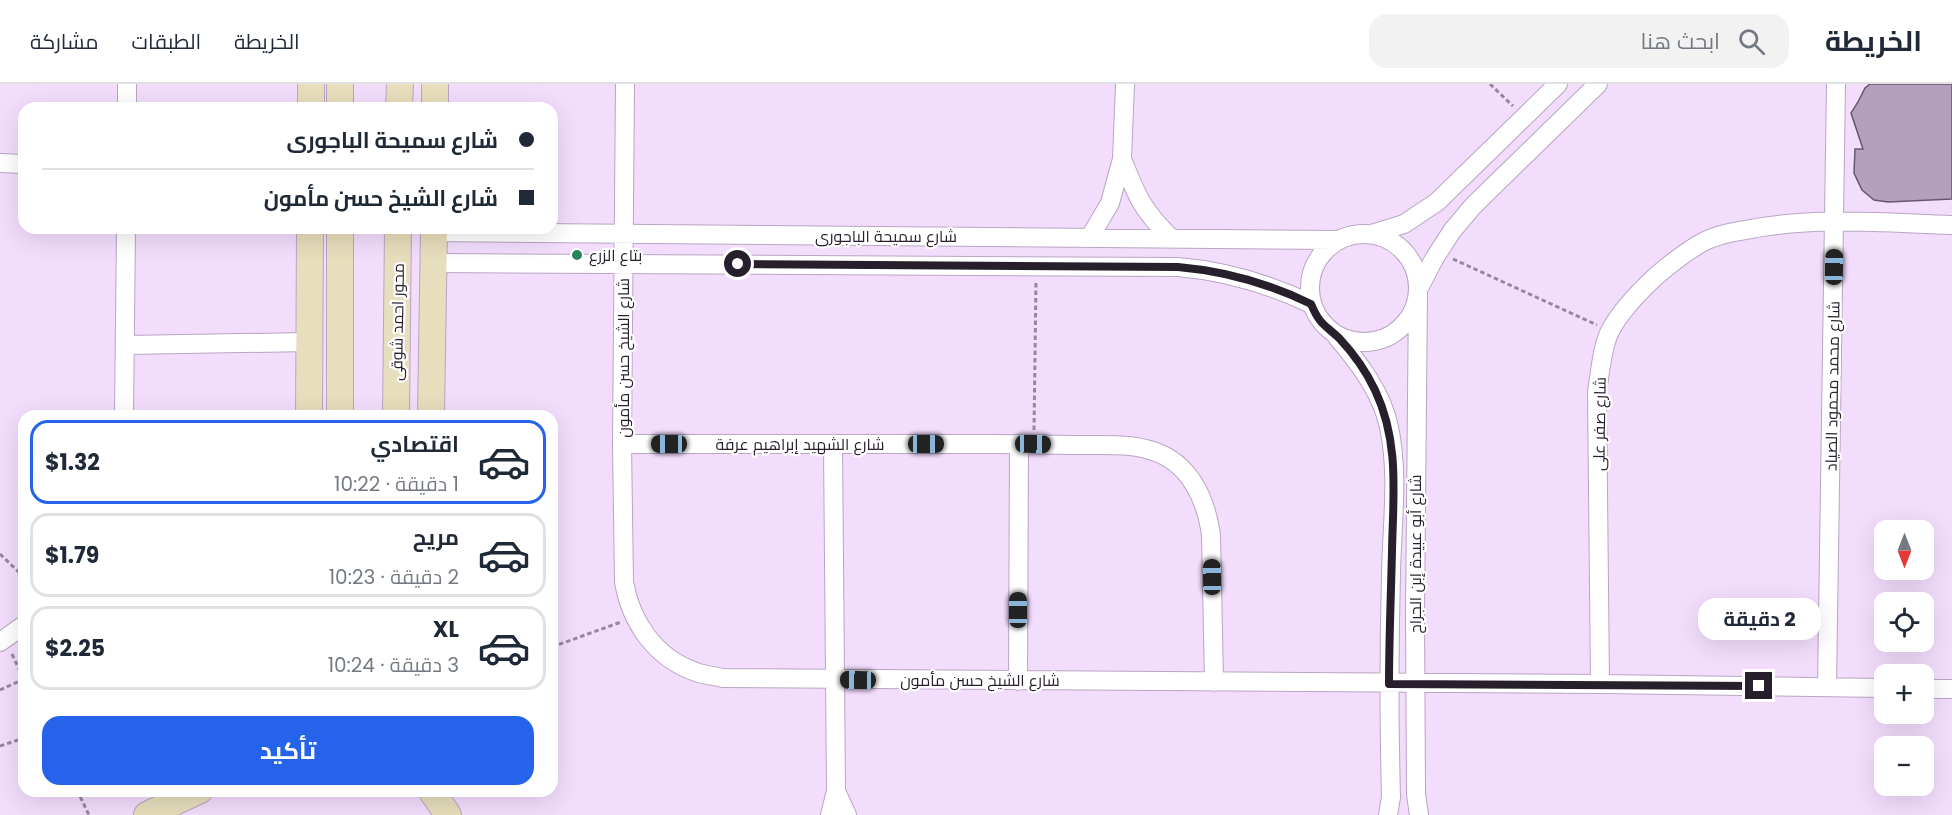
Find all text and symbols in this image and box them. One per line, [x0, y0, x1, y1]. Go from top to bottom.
search box [1369, 14, 1789, 68]
text: الخريطة [1825, 22, 1922, 61]
icon: search [1735, 25, 1768, 58]
text: ابحث هنا [1641, 26, 1720, 57]
text: مشاركة [30, 27, 99, 56]
text: الطبقات [132, 27, 201, 56]
text: الخريطة [234, 27, 300, 56]
text: شارع سميحة الباجورى [287, 125, 498, 156]
text: شارع الشيخ حسن مأمون [264, 183, 498, 214]
street label: شارع سميحة الباجورى [815, 225, 957, 248]
place label: بتاع الزرع [589, 244, 642, 267]
marker: بتاع الزرع [570, 248, 584, 262]
car [1825, 249, 1843, 285]
route start [724, 250, 751, 277]
street label: محور احمد شوقى [385, 263, 410, 381]
street label: شارع الشيخ حسن مأمون [612, 278, 635, 438]
street label: شارع محمد محمود الصياد [1820, 301, 1845, 471]
street label: شارع صفر على [1587, 377, 1612, 471]
text: اقتصادي [370, 429, 459, 460]
street label: شارع الشهيد إبراهيم عرفة [716, 433, 885, 456]
icon: car [477, 435, 531, 489]
car [651, 435, 687, 453]
car [908, 435, 944, 453]
car [1015, 435, 1051, 453]
text: $1.32 [45, 447, 100, 478]
text: 1 دقيقة · 10:22 [334, 470, 459, 498]
street label: شارع أبو عبيدة إبن الجراح [1404, 474, 1427, 634]
north arrow [1874, 520, 1934, 580]
map controls [1874, 520, 1934, 796]
text: مريح [413, 522, 459, 553]
icon: car [477, 528, 531, 582]
text: $1.79 [45, 540, 99, 571]
car [1203, 559, 1221, 595]
text: 2 دقيقة · 10:23 [329, 563, 459, 591]
car [1009, 592, 1027, 628]
button: locate [1874, 592, 1934, 652]
callout: 2 دقيقة [1698, 599, 1820, 641]
text: 2 دقيقة [1723, 605, 1796, 633]
text: XL [433, 614, 459, 645]
icon: car [477, 621, 531, 675]
text: $2.25 [45, 633, 105, 664]
text: 3 دقيقة · 10:24 [328, 651, 459, 679]
button: + [1874, 664, 1934, 724]
street label: شارع الشيخ حسن مأمون [900, 669, 1060, 692]
car [840, 671, 876, 689]
route end [1745, 672, 1772, 699]
button: تأكيد [42, 716, 534, 785]
button: − [1874, 736, 1934, 796]

